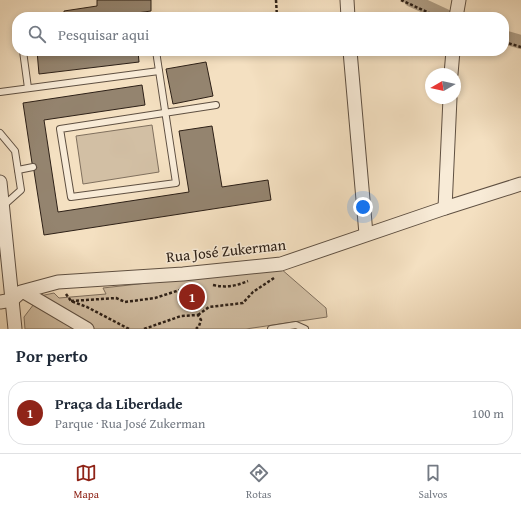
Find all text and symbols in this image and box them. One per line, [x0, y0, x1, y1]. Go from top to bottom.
search box [12, 12, 509, 56]
icon: search [26, 23, 48, 45]
text: Pesquisar aqui [58, 24, 149, 45]
north arrow [425, 68, 461, 104]
your location [353, 197, 373, 217]
street label: Rua José Zukerman [165, 234, 287, 267]
pin: 1 [179, 282, 205, 312]
text: Por perto [16, 343, 88, 368]
text: Praça da Liberdade [55, 393, 183, 414]
text: 1 [27, 404, 33, 423]
text: 100 m [472, 404, 504, 423]
text: Parque · Rua José Zukerman [55, 414, 205, 433]
tab: Mapa [74, 462, 99, 502]
tab: Rotas [246, 462, 271, 502]
tab: Salvos [419, 462, 447, 502]

